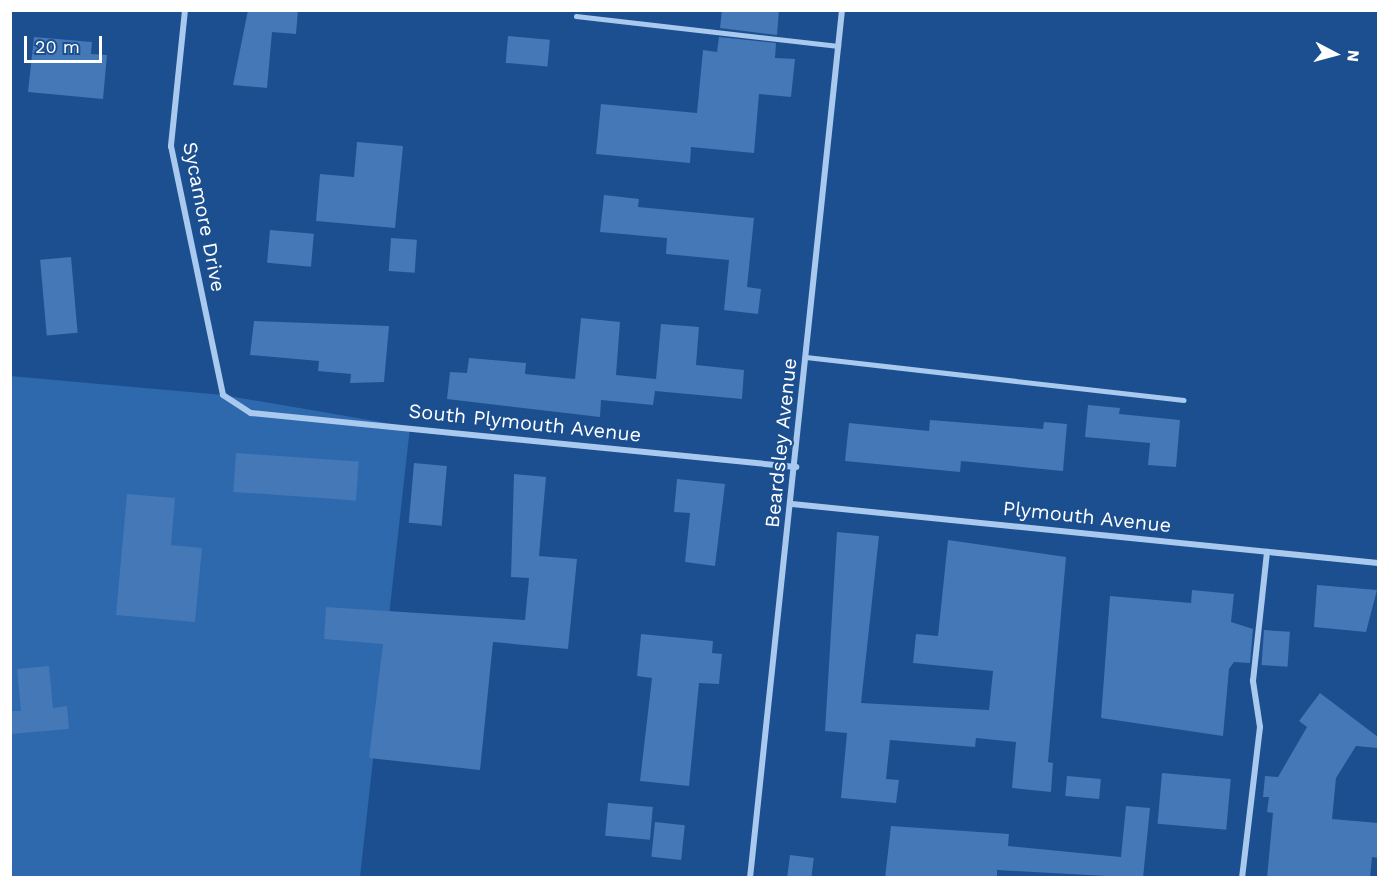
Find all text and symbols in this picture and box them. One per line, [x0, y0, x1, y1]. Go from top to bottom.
scale bar [27, 24, 105, 62]
north arrow [1305, 24, 1365, 84]
text: 20 m [35, 36, 80, 57]
text: N [1343, 49, 1363, 63]
street label: Sycamore Drive [178, 140, 230, 294]
street label: Beardsley Avenue [760, 356, 802, 530]
street label: South Plymouth Avenue [407, 399, 643, 447]
street label: Plymouth Avenue [1001, 496, 1173, 538]

